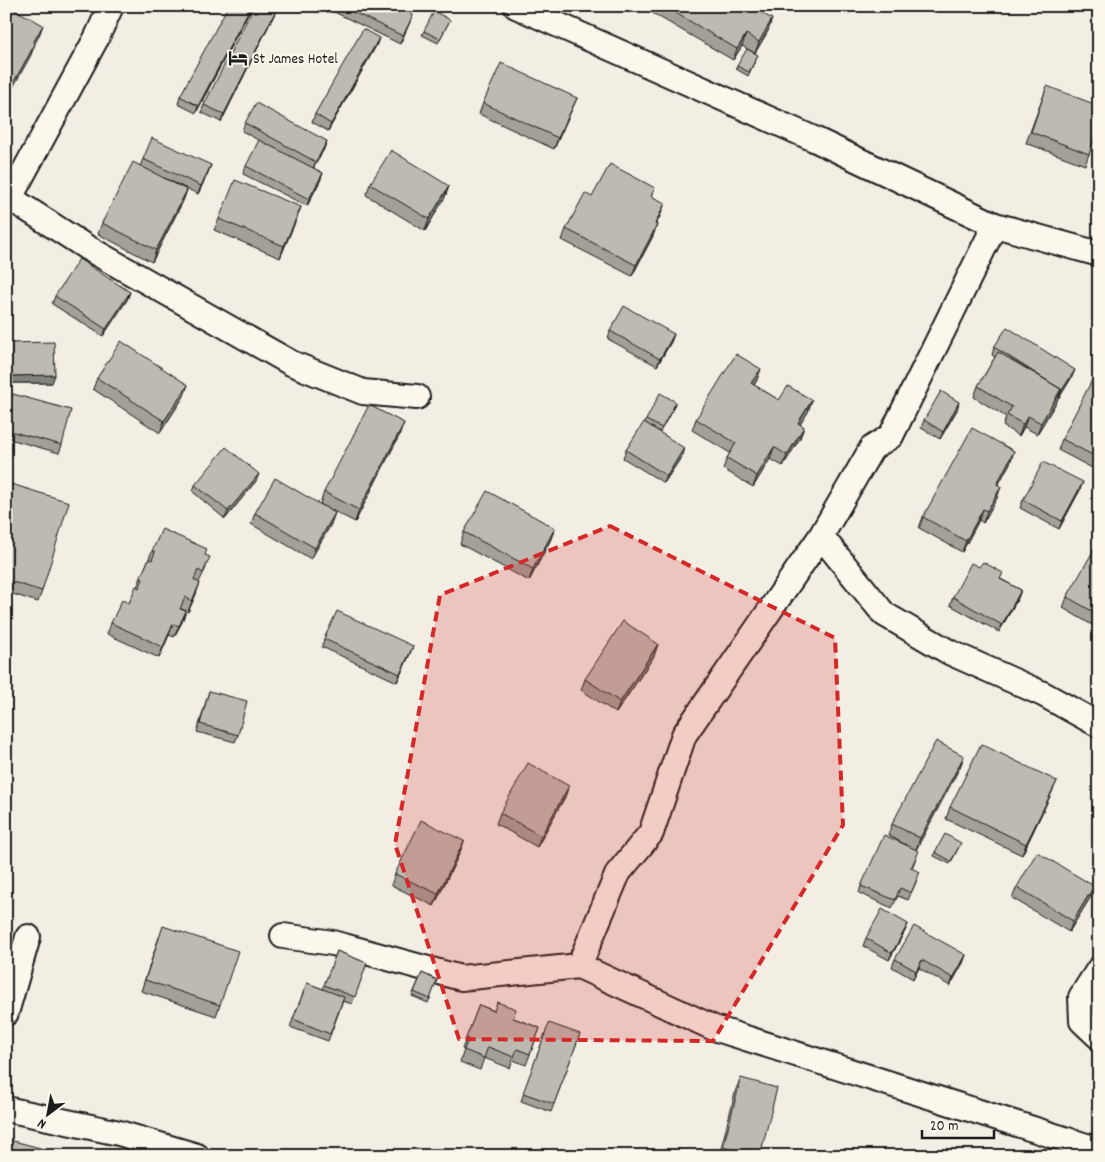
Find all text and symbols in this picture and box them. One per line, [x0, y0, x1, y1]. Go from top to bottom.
hotel icon: St James Hotel [227, 47, 249, 69]
place label: St James Hotel [253, 49, 338, 71]
north arrow [22, 1090, 72, 1140]
scale bar [922, 1107, 995, 1139]
text: N [34, 1113, 50, 1134]
text: 20 m [930, 1116, 958, 1138]

